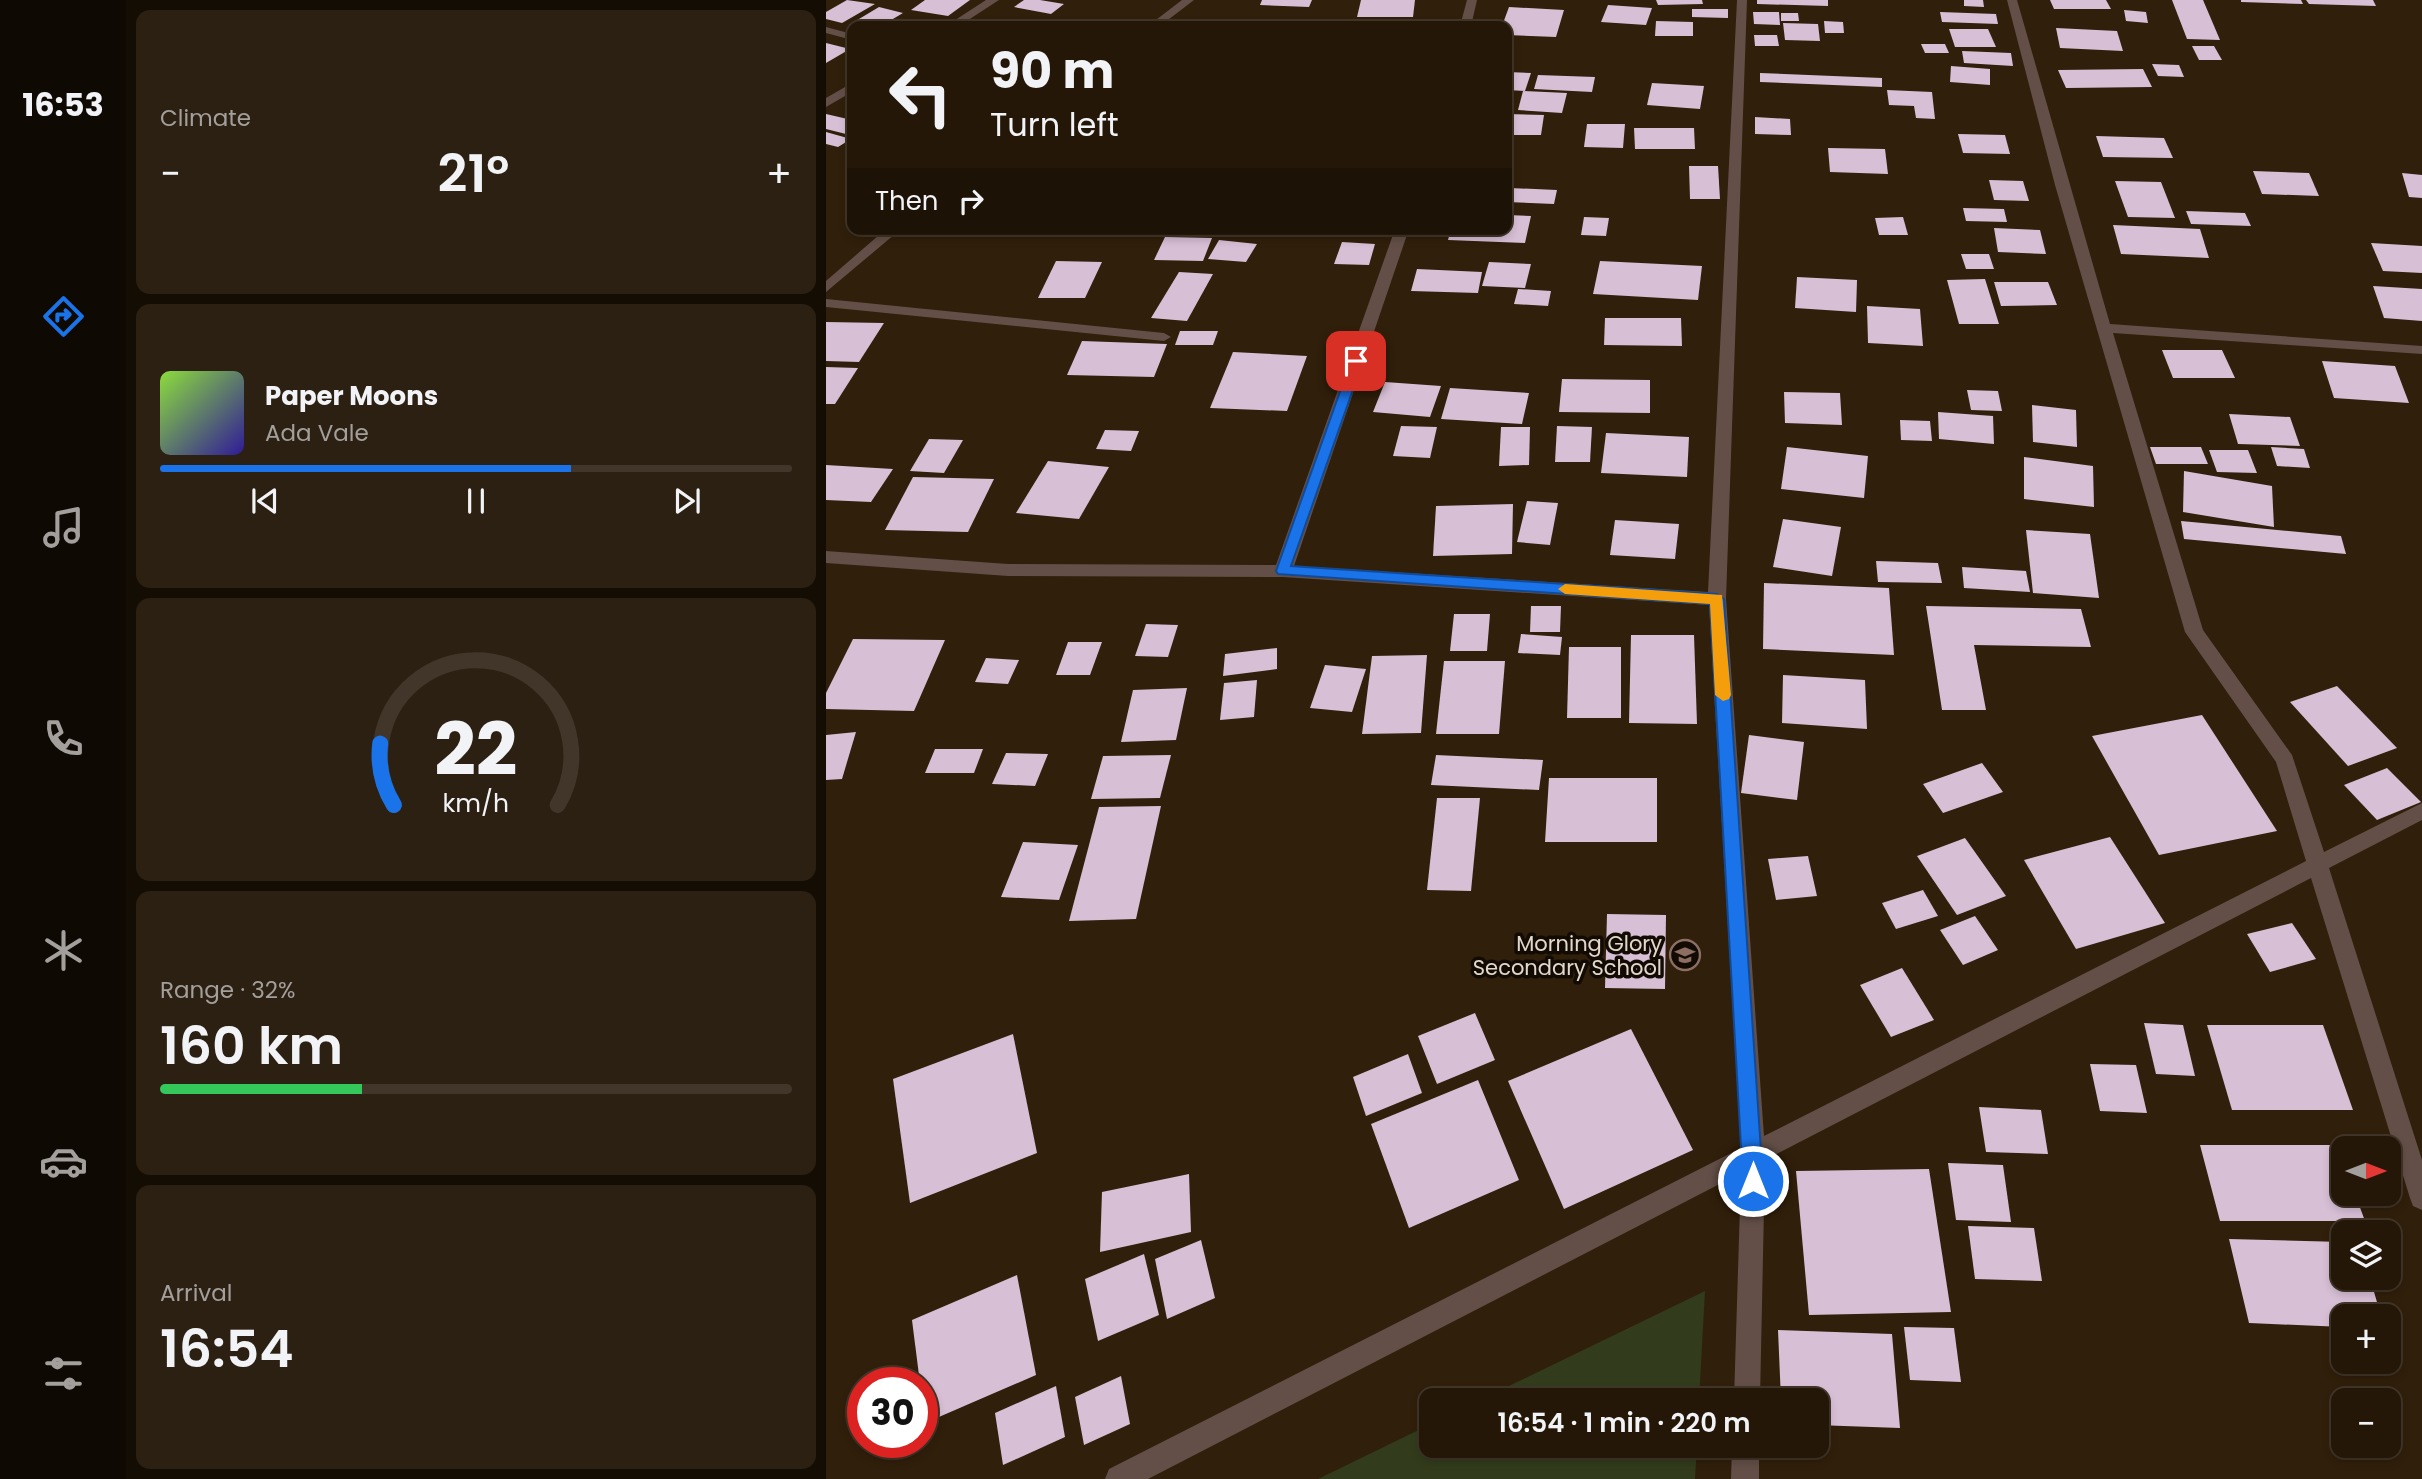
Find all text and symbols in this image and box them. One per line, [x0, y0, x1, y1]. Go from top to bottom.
text: 90 m [990, 37, 1114, 105]
icon: left [875, 49, 966, 140]
text: 16:53 [22, 82, 104, 127]
text: Climate [160, 102, 251, 134]
text: Turn left [990, 102, 1119, 147]
text: 21° [438, 137, 509, 210]
text: − [160, 147, 181, 200]
text: + [766, 147, 792, 200]
icon: right [952, 182, 990, 220]
text: Then [875, 183, 938, 219]
icon: directions [39, 292, 88, 341]
pin [1326, 331, 1386, 391]
icon: arrive [1337, 342, 1375, 380]
text: Paper Moons [265, 378, 438, 414]
text: Ada Vale [265, 417, 369, 449]
icon: previous [246, 482, 284, 520]
icon: pause [457, 482, 495, 520]
icon: next [668, 482, 706, 520]
icon: music [39, 503, 88, 552]
text: 22 [434, 700, 518, 801]
icon: phone [39, 714, 88, 763]
text: km/h [443, 786, 509, 821]
icon: climate [39, 926, 88, 975]
place label: Morning Glory Secondary School [1473, 929, 1662, 982]
school or university icon: Morning Glory Secondary School [1668, 938, 1702, 972]
text: Range · 32% [160, 974, 295, 1006]
text: 160 km [160, 1009, 343, 1082]
north arrow [2331, 1136, 2401, 1206]
map controls [2331, 1136, 2401, 1458]
icon: car [39, 1137, 88, 1186]
position arrow [1716, 1144, 1790, 1218]
button: layers [2331, 1220, 2401, 1290]
text: Arrival [160, 1277, 232, 1309]
button: + [2331, 1304, 2401, 1374]
text: 16:54 [160, 1312, 294, 1385]
icon: filters [39, 1349, 88, 1398]
speed limit sign: 30 [847, 1367, 938, 1458]
button: − [2331, 1388, 2401, 1458]
text: 16:54 · 1 min · 220 m [1498, 1405, 1750, 1441]

